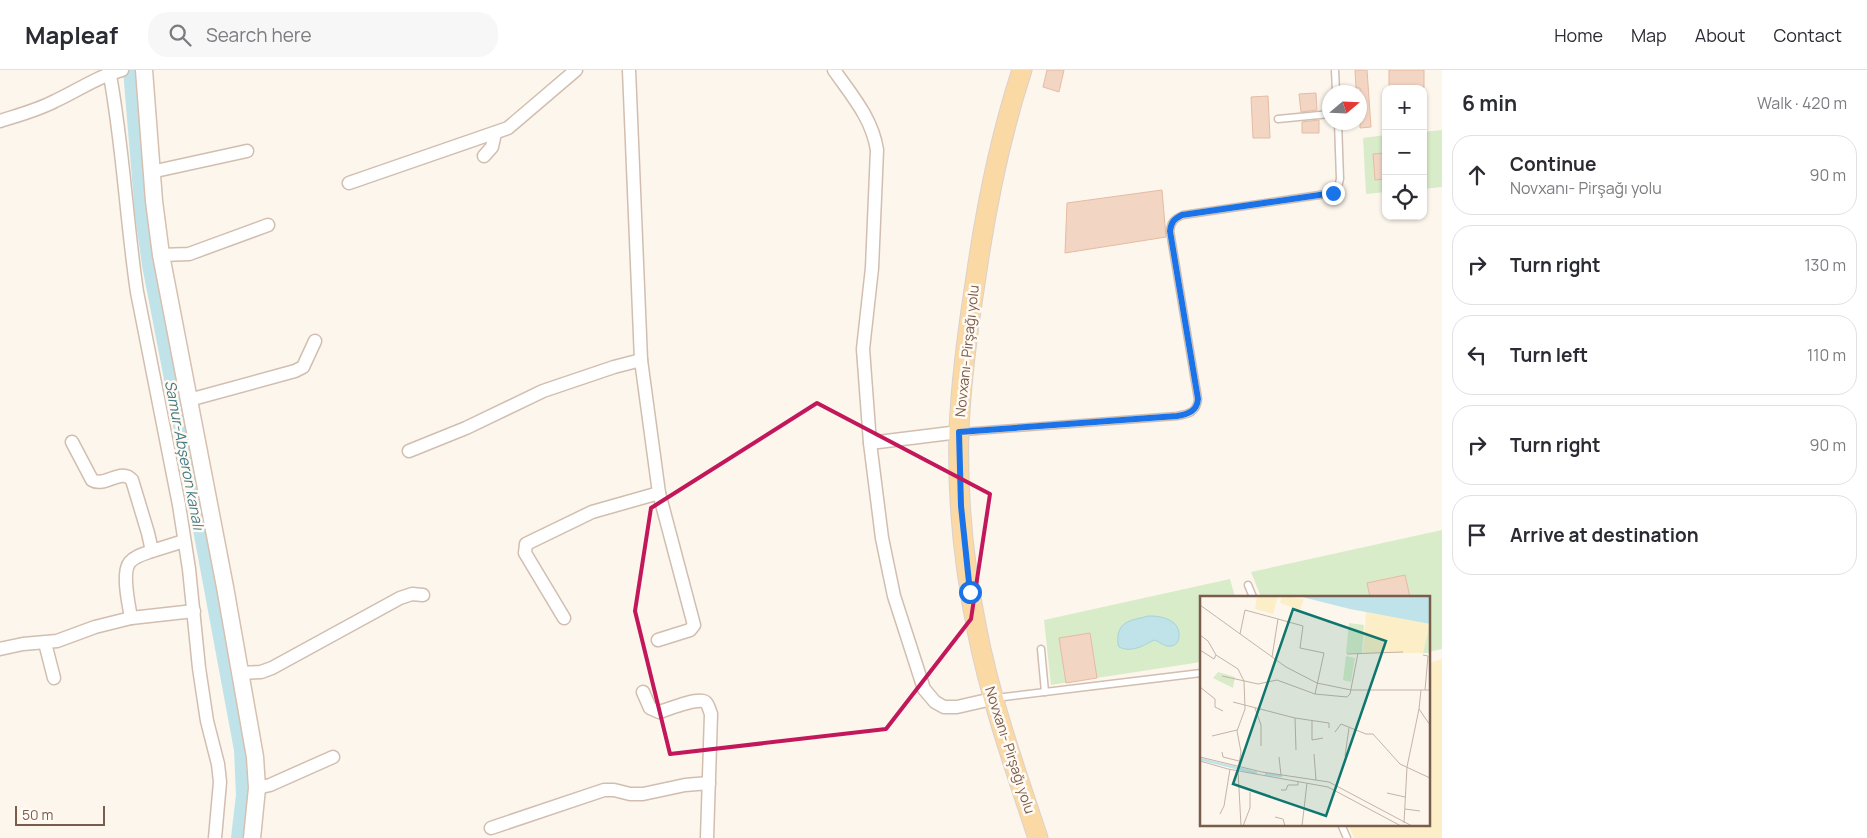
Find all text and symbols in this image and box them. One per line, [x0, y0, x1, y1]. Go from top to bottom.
search box [148, 12, 498, 57]
text: Mapleaf [25, 18, 118, 51]
icon: search [166, 21, 194, 49]
text: Search here [206, 22, 312, 48]
text: Home [1554, 23, 1603, 47]
text: Map [1631, 23, 1667, 47]
text: About [1695, 23, 1745, 47]
text: Contact [1773, 23, 1842, 47]
north arrow [1322, 85, 1367, 130]
map controls [1382, 85, 1427, 220]
button: + [1382, 85, 1427, 130]
text: 6 min [1462, 89, 1517, 117]
text: Walk · 420 m [1757, 92, 1847, 114]
button: − [1382, 130, 1427, 175]
text: Continue [1510, 151, 1596, 177]
icon: ahead [1463, 161, 1491, 189]
text: 90 m [1810, 164, 1846, 186]
button: locate [1382, 175, 1427, 220]
text: Novxanı- Pirşağı yolu [1510, 177, 1662, 199]
route end [1322, 182, 1345, 205]
icon: right [1463, 251, 1491, 279]
text: Turn right [1510, 252, 1600, 278]
text: 130 m [1804, 254, 1846, 276]
street label: Novxanı- Pirşağı yolu [950, 284, 983, 418]
icon: left [1463, 341, 1491, 369]
text: Turn left [1510, 342, 1588, 368]
text: 110 m [1807, 344, 1846, 366]
water label: Samur-Abşeron kanalı [160, 378, 210, 533]
icon: right [1463, 431, 1491, 459]
text: Turn right [1510, 432, 1600, 458]
text: 90 m [1810, 434, 1846, 456]
icon: arrive [1463, 521, 1491, 549]
text: Arrive at destination [1510, 522, 1699, 548]
route start [959, 581, 982, 604]
inset map [1200, 596, 1430, 826]
street label: Novxanı- Pirşağı yolu [981, 684, 1040, 816]
scale bar [15, 803, 105, 826]
text: 50 m [22, 805, 53, 824]

